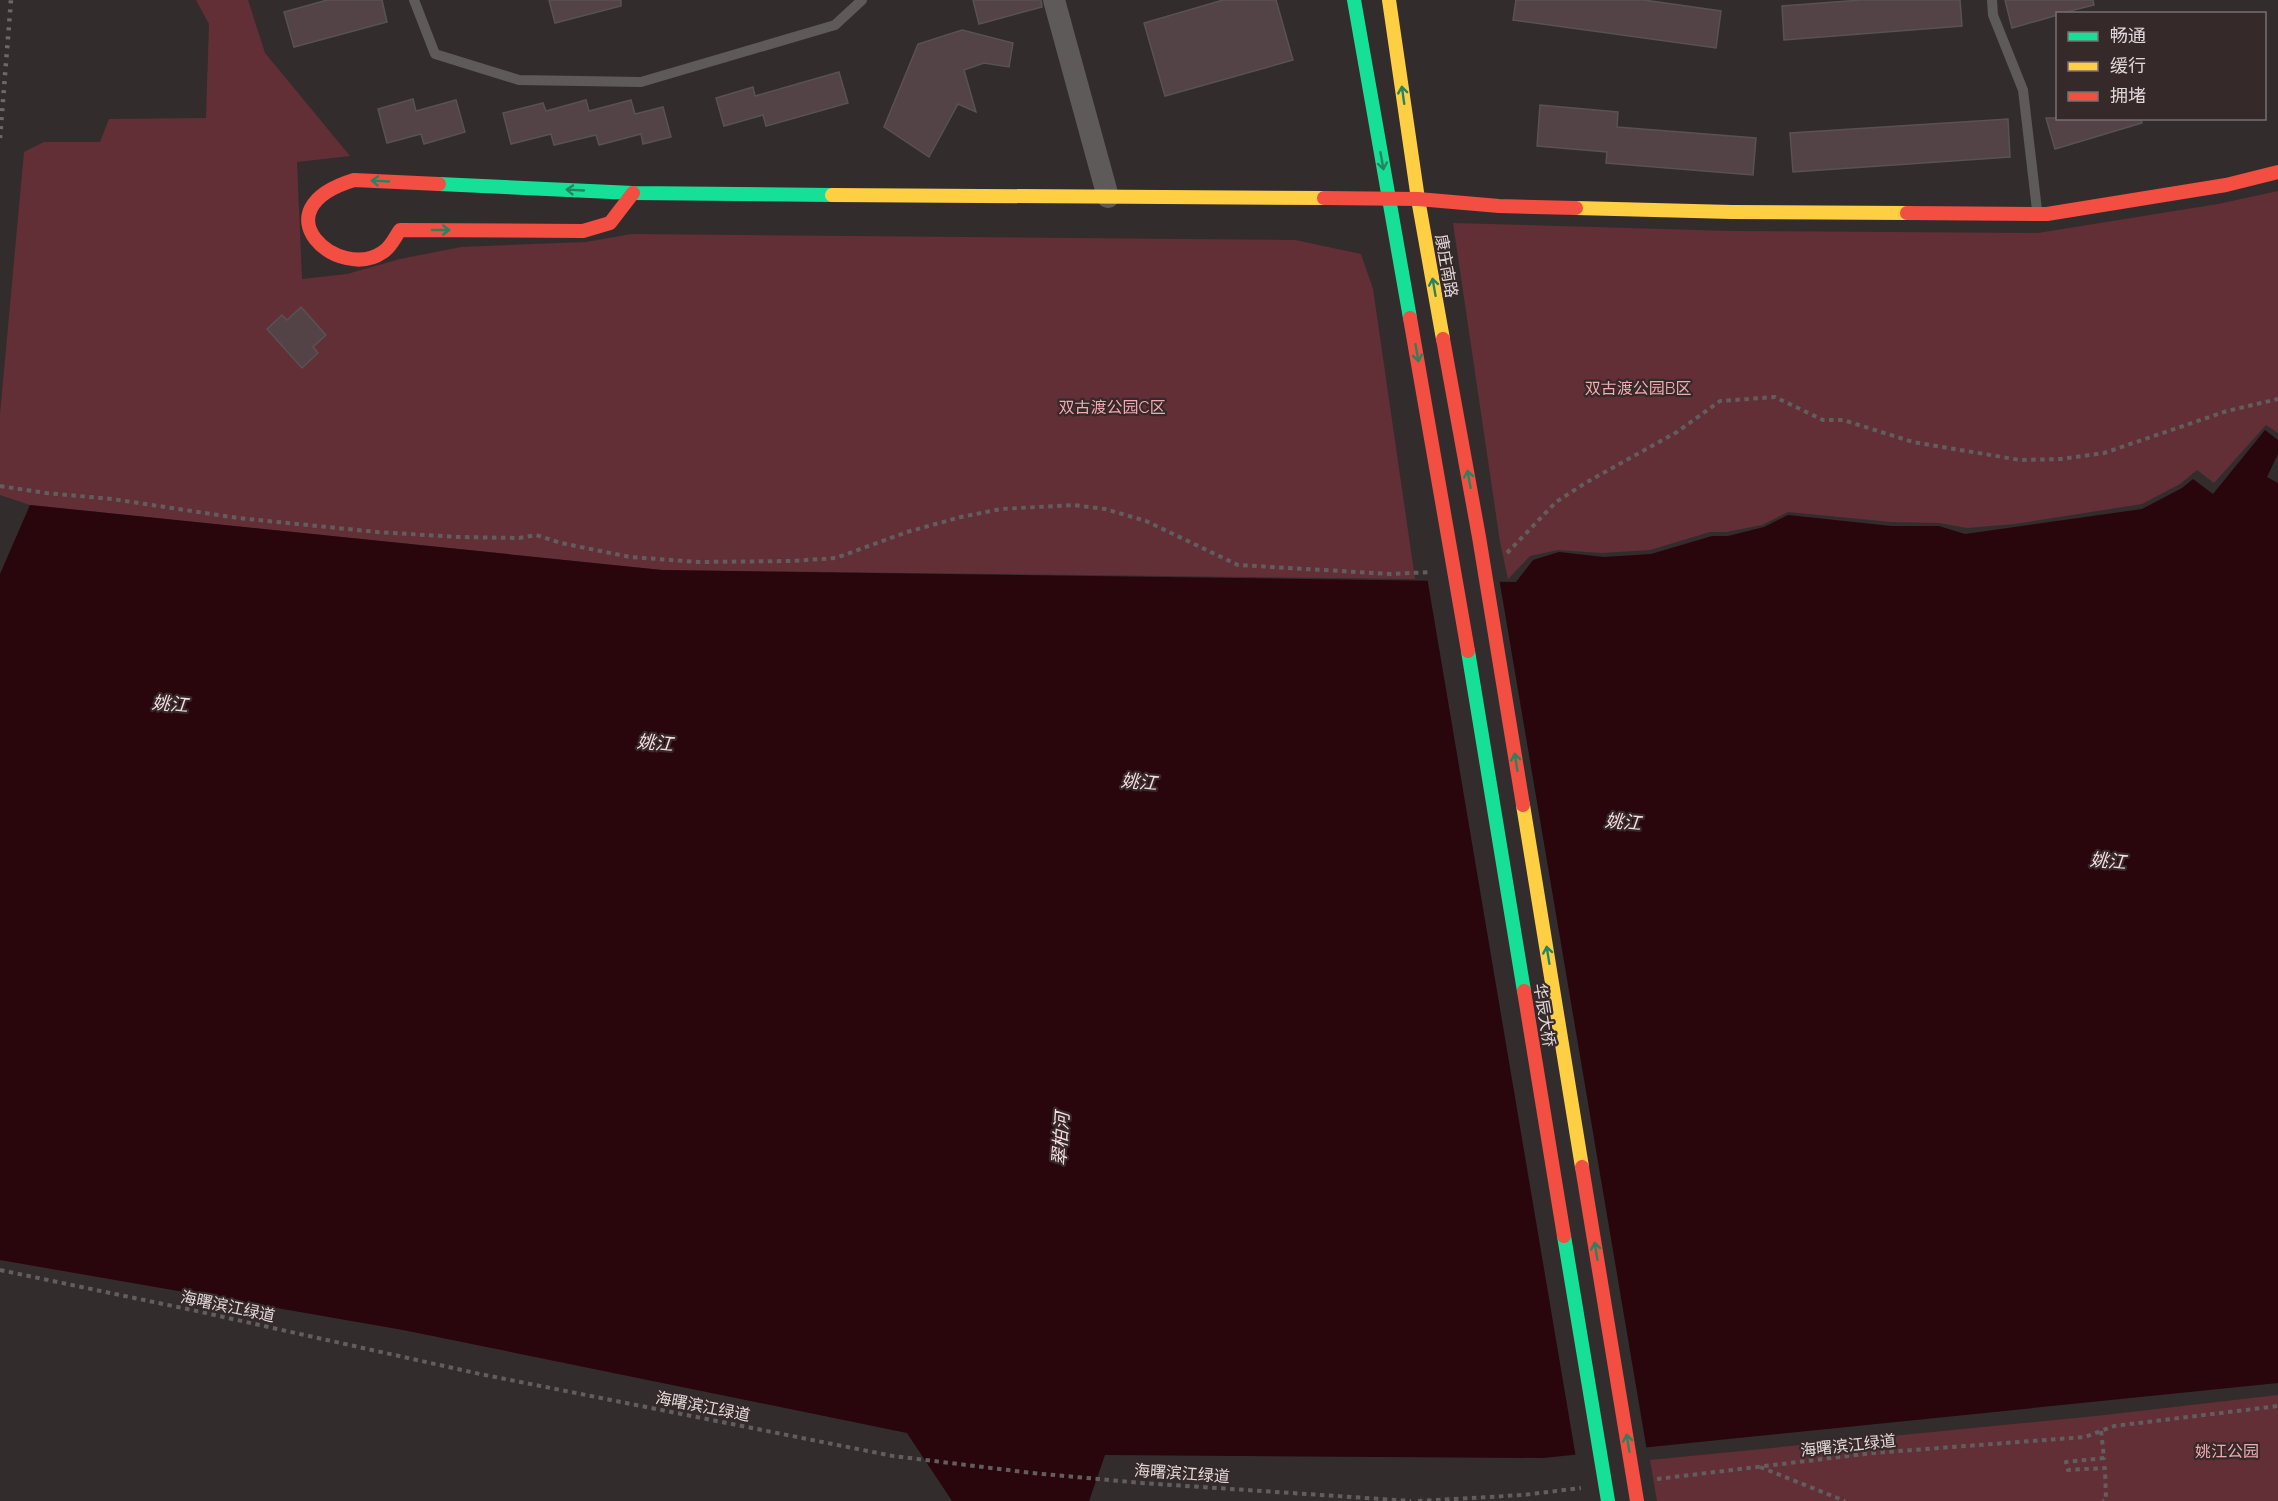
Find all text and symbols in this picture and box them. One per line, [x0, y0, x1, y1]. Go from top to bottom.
legend [2056, 12, 2266, 120]
text: 畅通 [2110, 25, 2146, 46]
text: 缓行 [2110, 55, 2146, 76]
one-way arrow [1397, 85, 1408, 105]
text: 拥堵 [2110, 85, 2146, 106]
one-way arrow [1377, 151, 1388, 170]
one-way arrow [370, 175, 390, 186]
one-way arrow [565, 185, 585, 196]
one-way arrow [430, 224, 450, 236]
street label: 康庄南路 [1432, 233, 1461, 299]
one-way arrow [1428, 278, 1439, 298]
one-way arrow [1411, 343, 1422, 362]
park label: 双古渡公园B区 [1585, 379, 1691, 398]
park label: 双古渡公园C区 [1059, 398, 1165, 417]
one-way arrow [1463, 470, 1474, 489]
water label: 姚江 [151, 691, 191, 716]
water label: 姚江 [636, 730, 676, 755]
one-way arrow [1511, 753, 1522, 773]
water label: 姚江 [1120, 769, 1160, 794]
water label: 姚江 [1604, 809, 1644, 834]
water label: 姚江 [2089, 848, 2129, 873]
one-way arrow [1542, 945, 1553, 965]
street label: 华辰大桥 [1530, 982, 1559, 1048]
water label: 翠柏河 [1048, 1108, 1073, 1167]
one-way arrow [1591, 1241, 1602, 1261]
street label: 海曙滨江绿道 [179, 1287, 277, 1326]
street label: 海曙滨江绿道 [654, 1388, 752, 1425]
street label: 海曙滨江绿道 [1799, 1431, 1897, 1460]
one-way arrow [1622, 1434, 1633, 1454]
park label: 姚江公园 [2195, 1442, 2259, 1461]
street label: 海曙滨江绿道 [1133, 1461, 1231, 1486]

